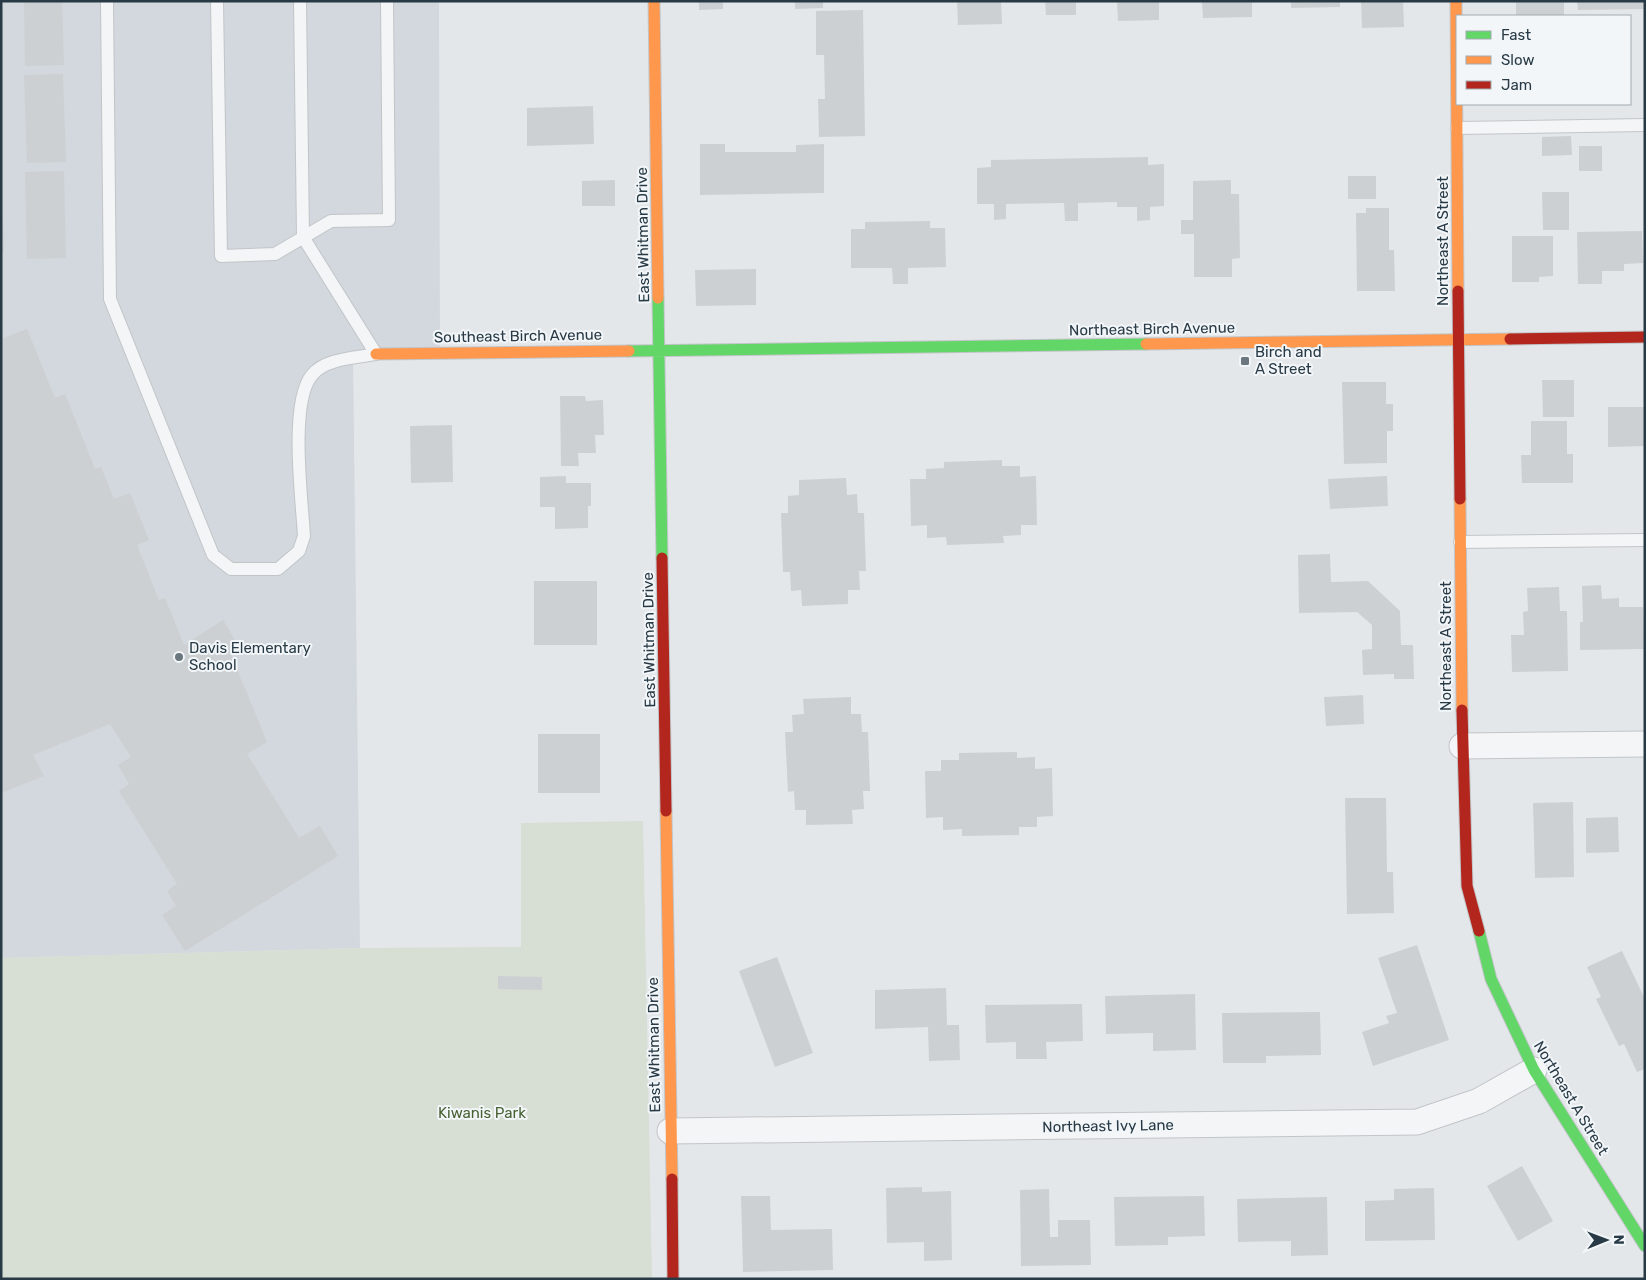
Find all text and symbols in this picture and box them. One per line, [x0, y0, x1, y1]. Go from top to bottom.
legend [1456, 15, 1631, 105]
text: Fast [1501, 26, 1531, 44]
text: Slow [1501, 51, 1534, 69]
text: Jam [1501, 76, 1532, 94]
street label: East Whitman Drive [633, 167, 653, 303]
street label: Northeast A Street [1434, 176, 1452, 306]
street label: Northeast Birch Avenue [1069, 319, 1235, 339]
street label: Southeast Birch Avenue [434, 326, 602, 346]
place label: Birch and A Street [1255, 343, 1322, 378]
marker: Birch and A Street [1239, 355, 1251, 367]
street label: East Whitman Drive [639, 572, 659, 708]
street label: Northeast A Street [1437, 581, 1455, 711]
place label: Davis Elementary School [189, 639, 311, 674]
marker: Davis Elementary School [173, 651, 185, 663]
street label: East Whitman Drive [644, 977, 664, 1113]
street label: Northeast A Street [1530, 1038, 1612, 1158]
park label: Kiwanis Park [438, 1104, 526, 1122]
street label: Northeast Ivy Lane [1042, 1116, 1174, 1136]
north arrow [1581, 1215, 1631, 1265]
text: N [1610, 1235, 1627, 1245]

